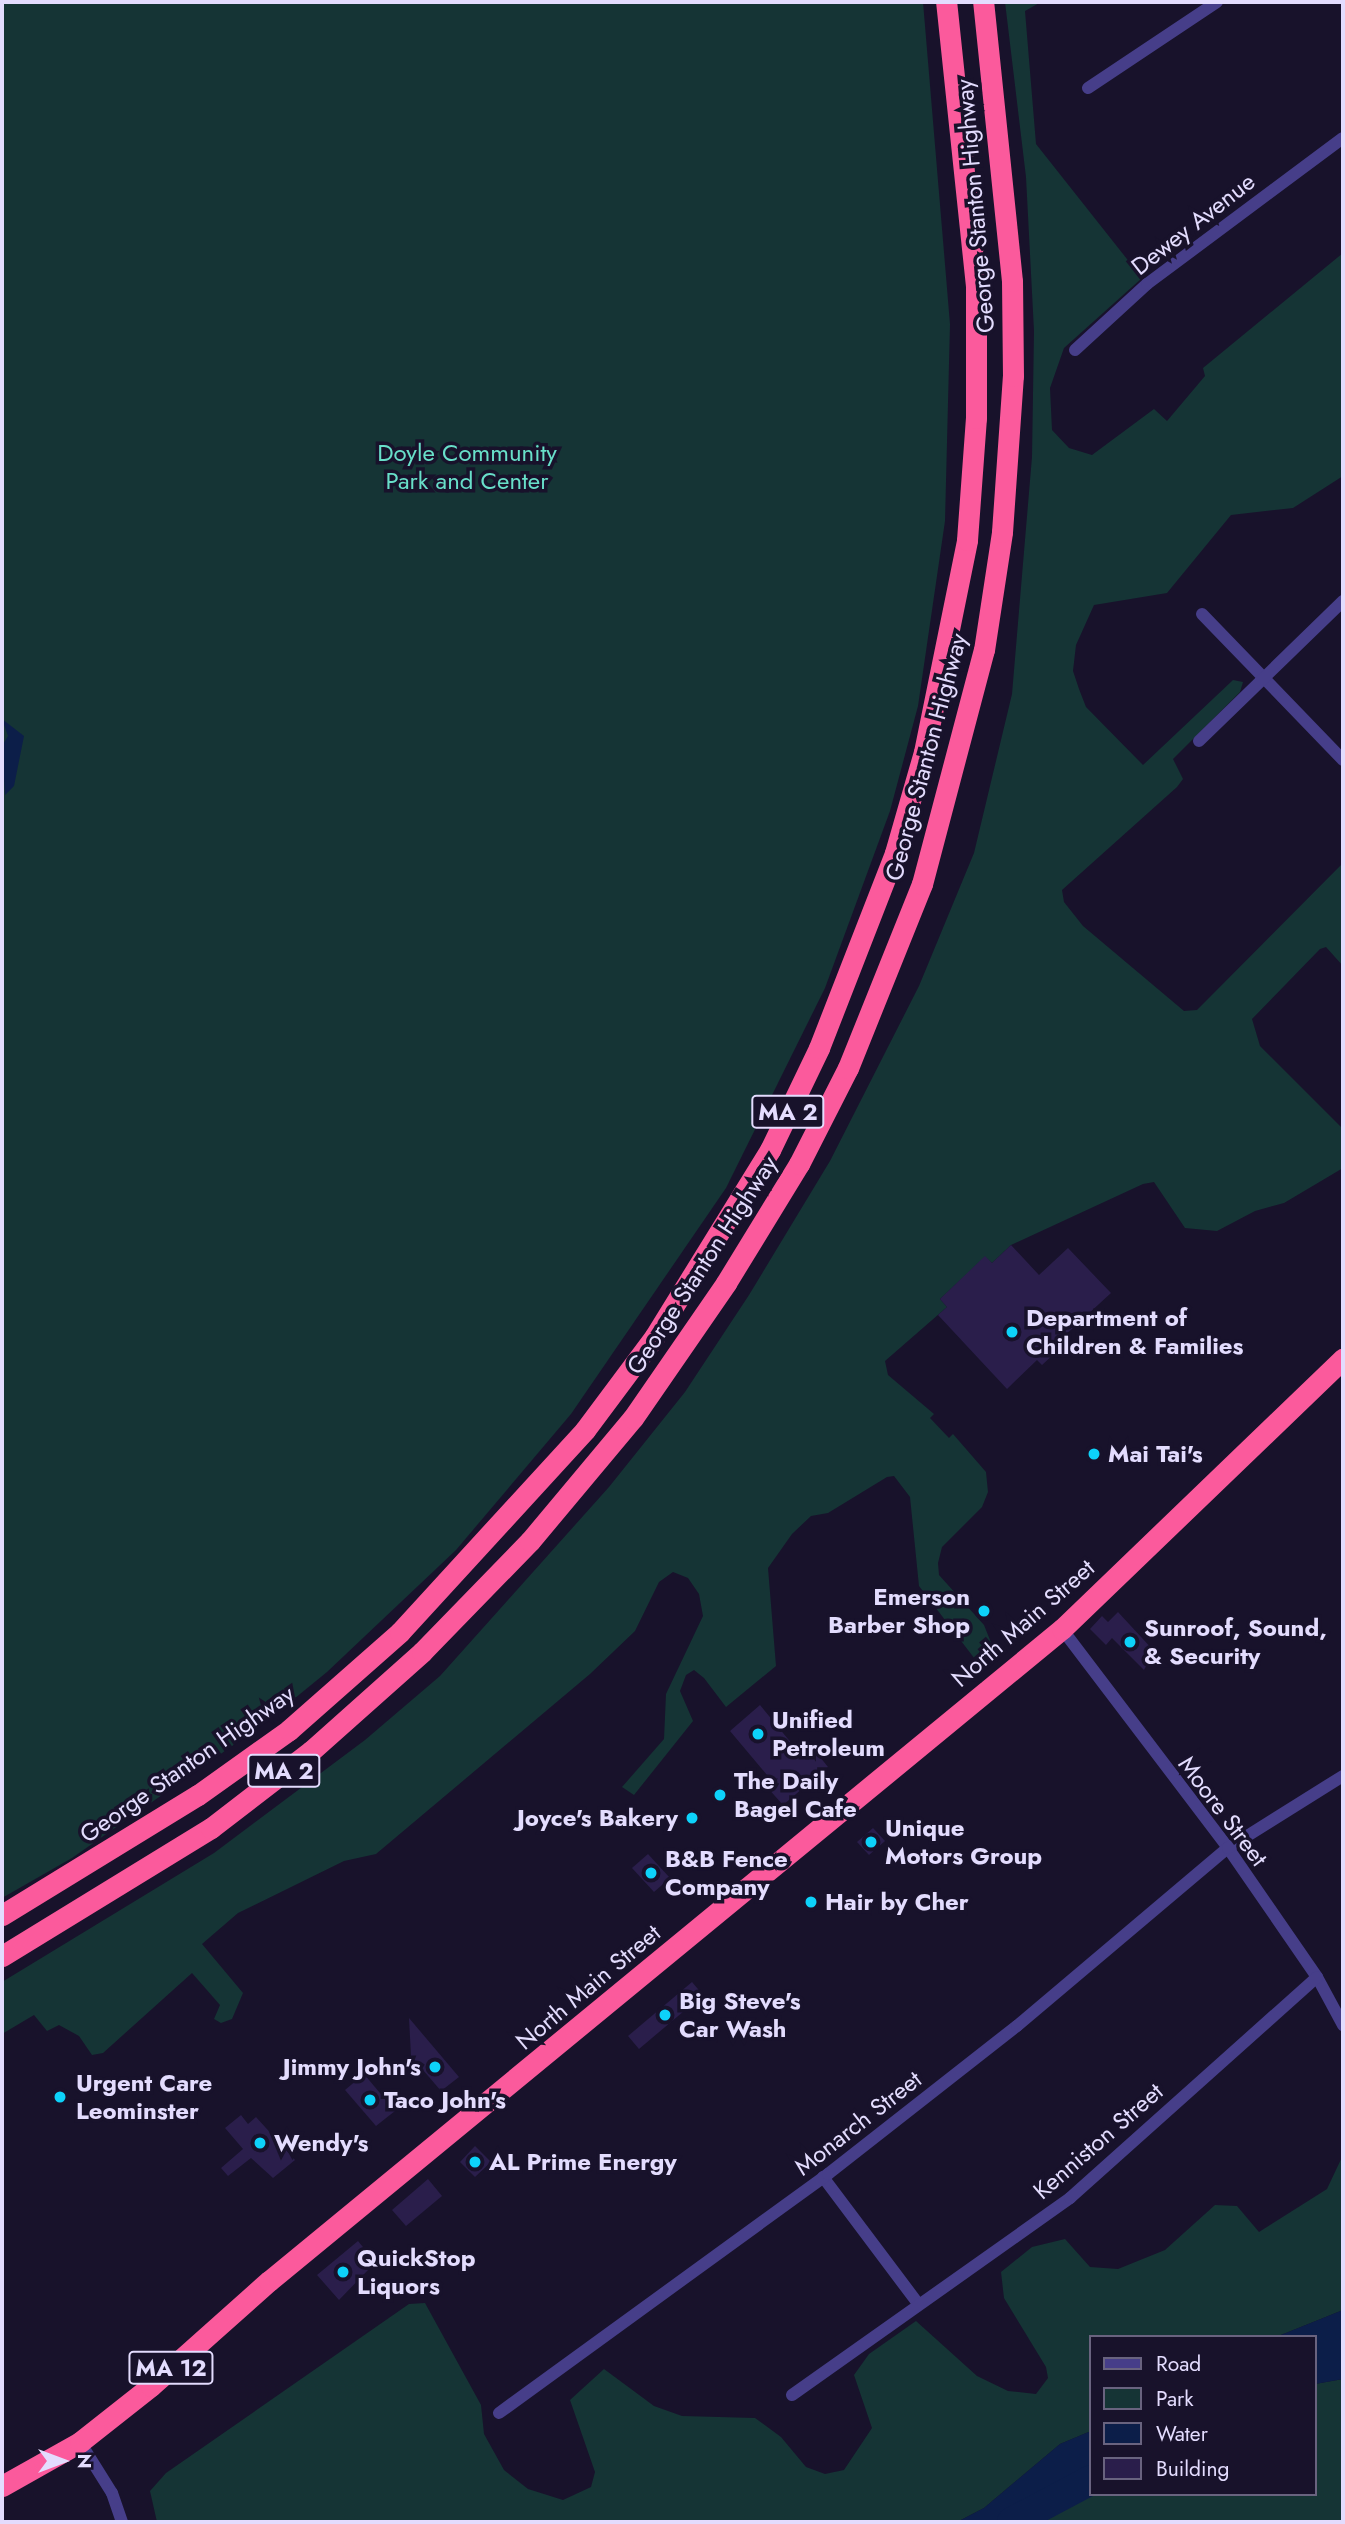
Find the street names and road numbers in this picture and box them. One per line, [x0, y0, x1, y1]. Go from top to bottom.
street label: George Stanton Highway [950, 78, 1000, 334]
street label: Dewey Avenue [1126, 167, 1260, 281]
street label: George Stanton Highway [879, 630, 973, 884]
road number: MA 2 [751, 1092, 825, 1132]
street label: George Stanton Highway [621, 1150, 783, 1380]
street label: North Main Street [946, 1553, 1100, 1693]
street label: George Stanton Highway [74, 1679, 300, 1849]
street label: Moore Street [1172, 1750, 1274, 1872]
road number: MA 2 [247, 1752, 321, 1790]
street label: North Main Street [510, 1918, 666, 2056]
street label: Monarch Street [789, 2065, 927, 2181]
street label: Kenniston Street [1027, 2077, 1169, 2205]
road number: MA 12 [127, 2348, 215, 2388]

